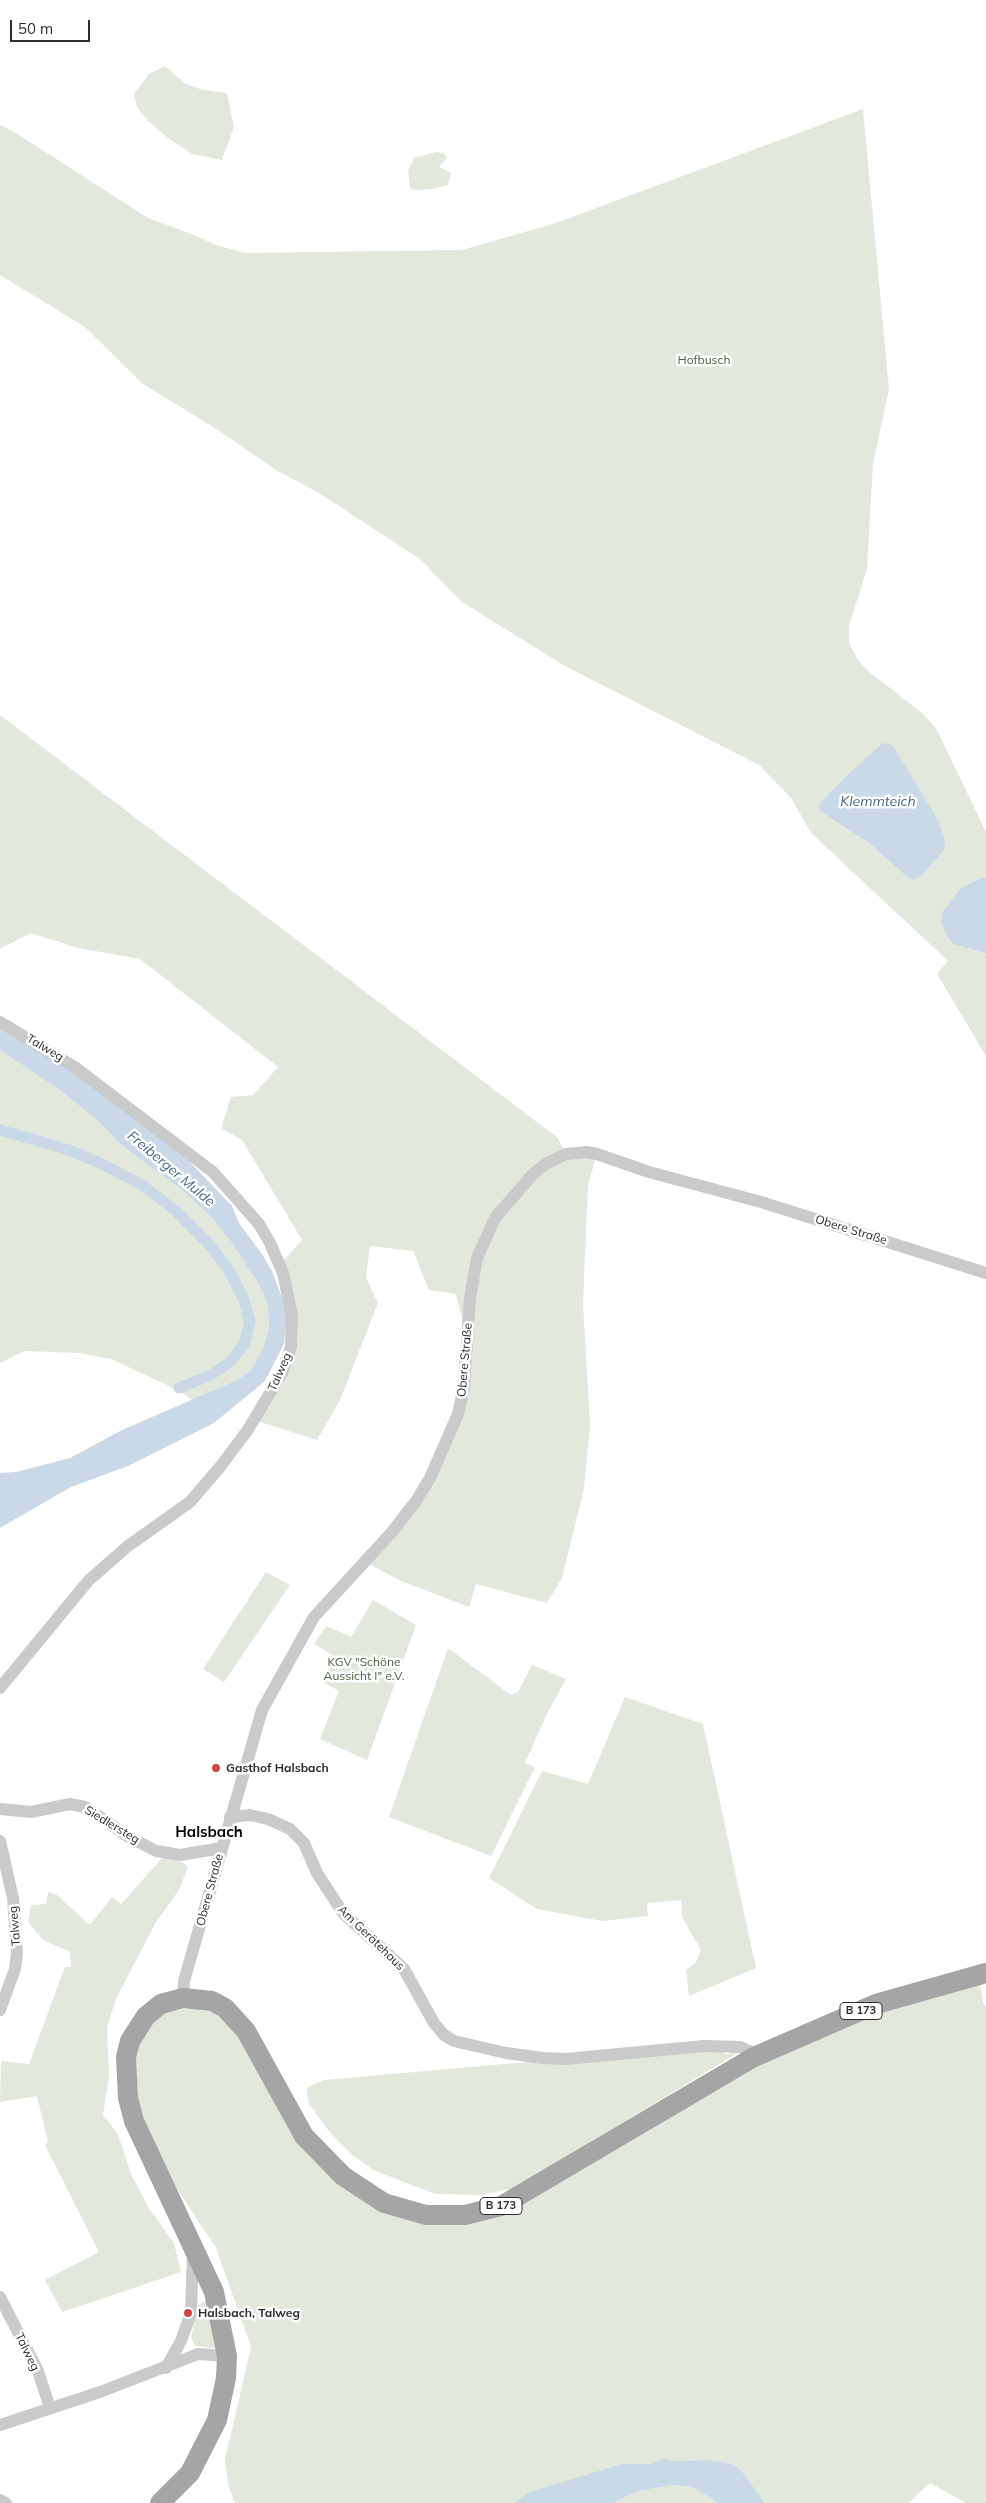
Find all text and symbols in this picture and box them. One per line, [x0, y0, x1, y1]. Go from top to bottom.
scale bar [12, 10, 92, 42]
text: 50 m [18, 19, 53, 38]
park label: Hofbusch [677, 353, 731, 367]
water label: Klemmteich [840, 794, 916, 810]
street label: Talweg [24, 1031, 66, 1065]
water label: Freiberger Mulde [124, 1128, 218, 1210]
street label: Obere Straße [813, 1212, 889, 1248]
street label: Obere Straße [455, 1322, 475, 1398]
street label: Talweg [265, 1351, 295, 1393]
park label: KGV "Schöne Aussicht I" e.V. [324, 1655, 404, 1683]
place label: Gasthof Halsbach [226, 1761, 329, 1775]
marker: Gasthof Halsbach [210, 1762, 222, 1774]
street label: Siedlersteg [82, 1803, 142, 1847]
district label: Halsbach [175, 1823, 243, 1841]
street label: Obere Straße [193, 1852, 227, 1928]
street label: Am Gerätehaus [335, 1903, 407, 1973]
street label: Talweg [6, 1905, 24, 1947]
road number: B 173 [840, 2002, 882, 2020]
road number: B 173 [480, 2198, 522, 2214]
place label: Halsbach, Talweg [198, 2306, 300, 2320]
marker: Halsbach, Talweg [182, 2307, 194, 2319]
street label: Talweg [12, 2331, 42, 2373]

